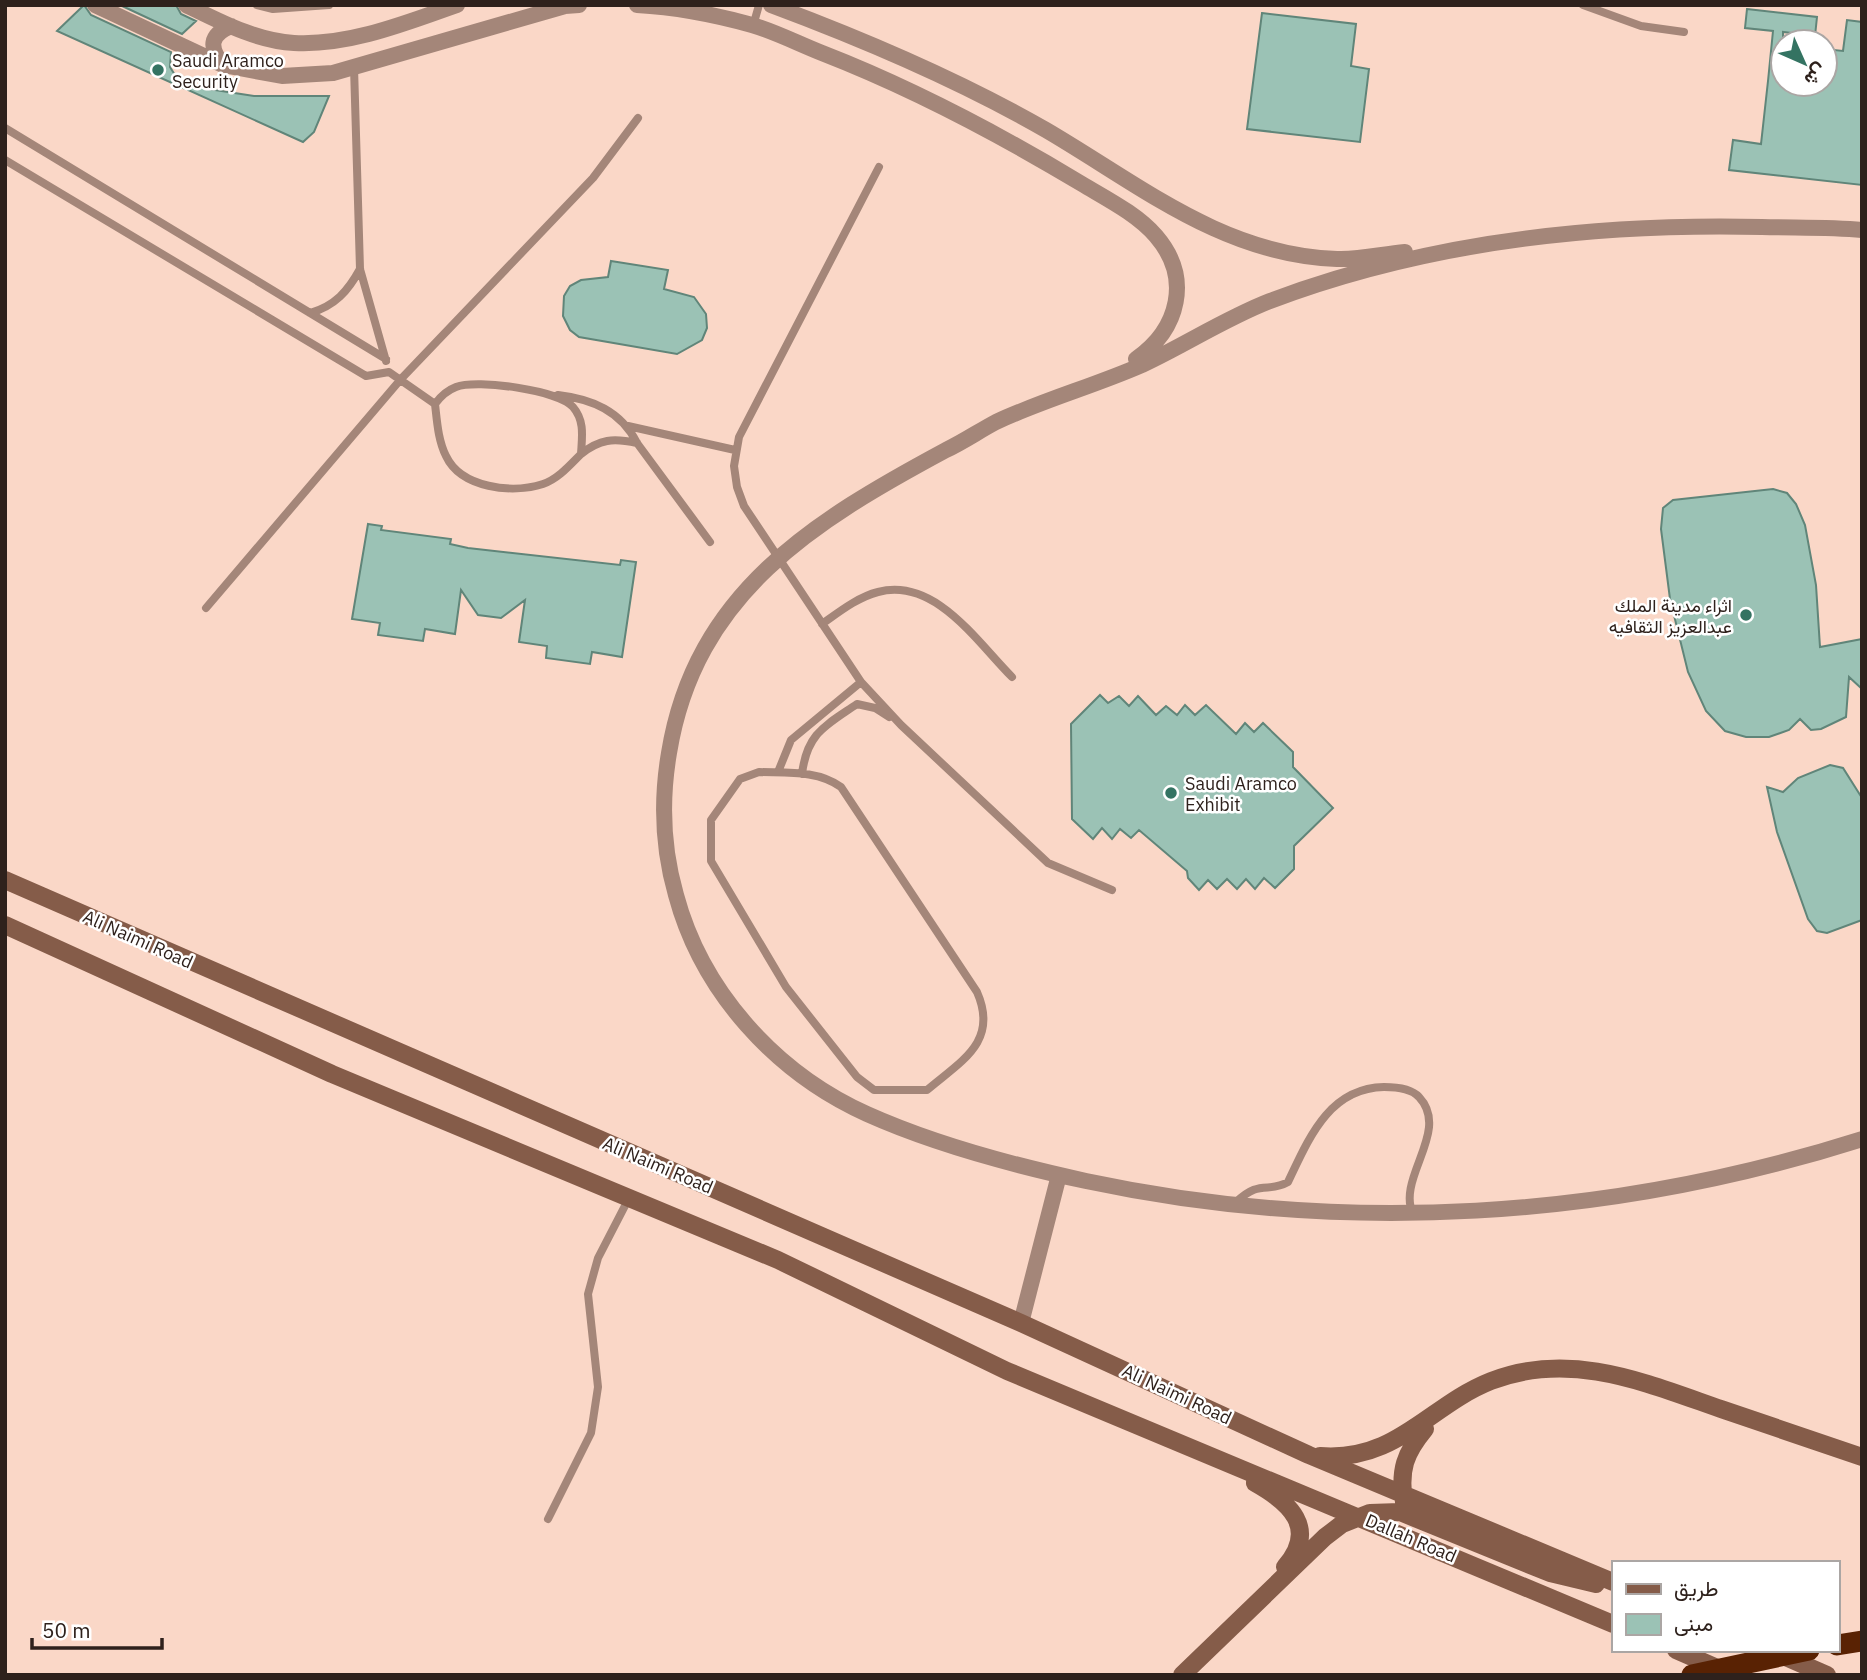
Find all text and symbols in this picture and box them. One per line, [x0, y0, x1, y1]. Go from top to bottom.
north arrow [1769, 28, 1839, 98]
place label: Saudi Aramco Security [172, 49, 284, 93]
text: ش [1799, 58, 1833, 92]
marker: Saudi Aramco Security [150, 62, 166, 78]
place label: اثراء مدينة الملك عبدالعزيز الثقافيه [1609, 594, 1732, 638]
marker: اثراء مدينة الملك عبدالعزيز الثقافيه [1738, 607, 1754, 623]
place label: Saudi Aramco Exhibit [1185, 772, 1297, 816]
marker: Saudi Aramco Exhibit [1163, 785, 1179, 801]
street label: Ali Naimi Road [79, 905, 197, 973]
street label: Ali Naimi Road [599, 1131, 717, 1199]
street label: Ali Naimi Road [1119, 1359, 1235, 1429]
street label: Dallah Road [1362, 1508, 1460, 1568]
legend [1612, 1561, 1839, 1652]
text: طريق [1674, 1574, 1719, 1602]
scale bar [32, 1606, 161, 1650]
text: مبنى [1674, 1609, 1713, 1637]
text: 50 m [42, 1616, 91, 1644]

